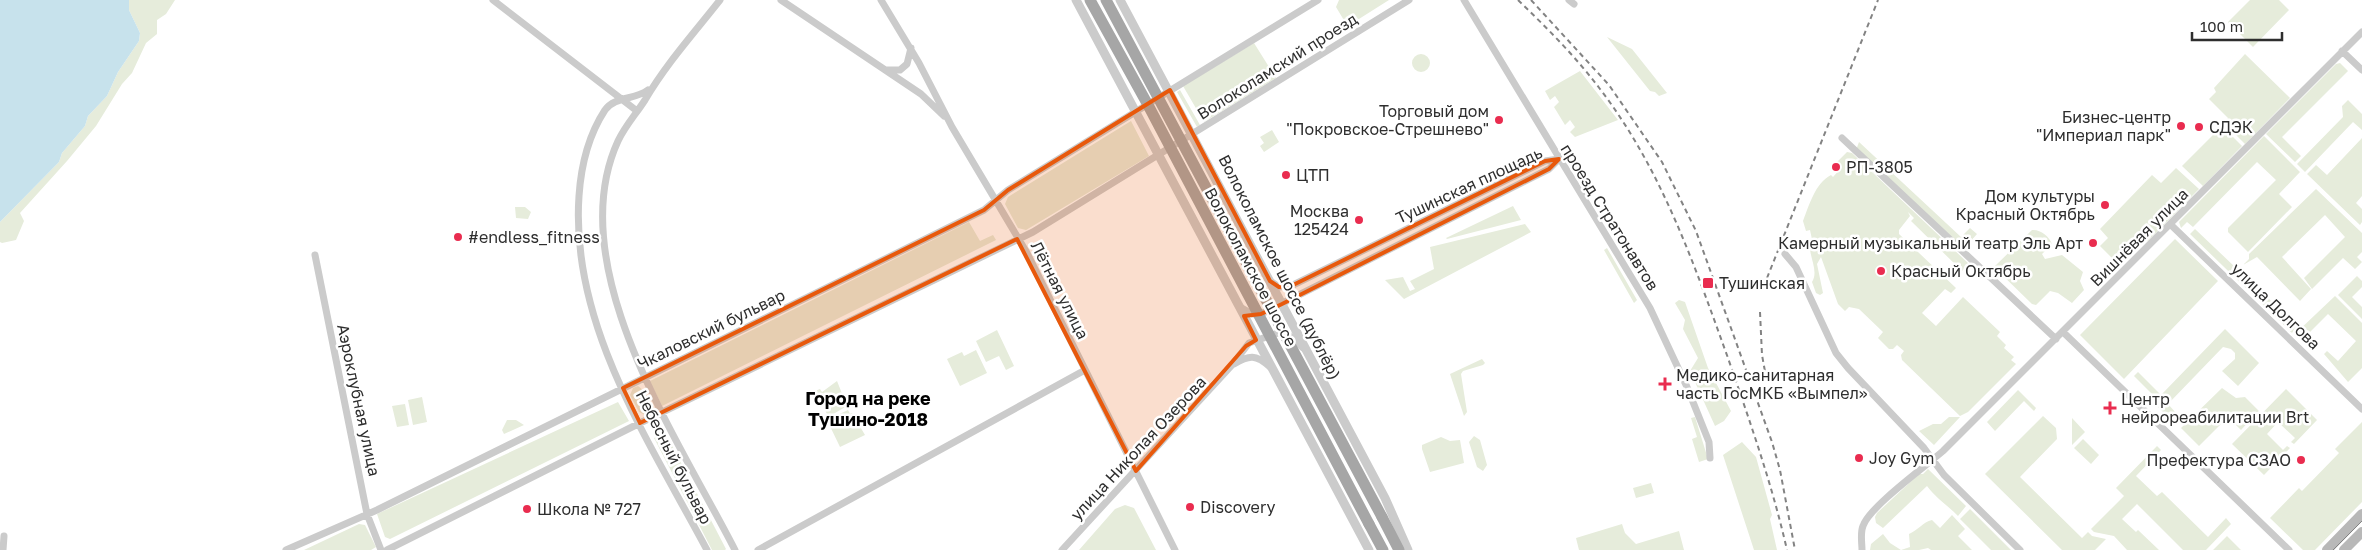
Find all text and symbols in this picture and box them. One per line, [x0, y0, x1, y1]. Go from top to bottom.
street label: Волоколамский проезд [1193, 8, 1361, 124]
scale bar [2192, 10, 2282, 42]
text: 100 m [2200, 17, 2243, 35]
place label: Торговый дом "Покровское-Стрешнево" [1286, 101, 1489, 139]
place label: Бизнес-центр "Империал парк" [2036, 107, 2171, 145]
marker: Торговый дом "Покровское-Стрешнево" [1493, 114, 1505, 126]
place label: СДЭК [2209, 117, 2253, 137]
marker: Бизнес-центр "Империал парк" [2175, 120, 2187, 132]
marker: СДЭК [2193, 121, 2205, 133]
street label: проезд Стратонавтов [1557, 140, 1663, 294]
street label: Тушинская площадь [1393, 142, 1545, 228]
street label: Волоколамское шоссе (дублёр) [1214, 151, 1346, 383]
place label: РП-3805 [1846, 157, 1913, 177]
marker: РП-3805 [1830, 161, 1842, 173]
place label: ЦТП [1296, 165, 1330, 185]
marker: ЦТП [1280, 169, 1292, 181]
street label: Волоколамское шоссе [1201, 184, 1301, 350]
street label: Вишнёвая улица [2086, 184, 2192, 290]
place label: Дом культуры Красный Октябрь [1955, 186, 2095, 224]
marker: Дом культуры Красный Октябрь [2099, 199, 2111, 211]
place label: Москва 125424 [1290, 201, 1349, 239]
marker: Москва 125424 [1353, 214, 1365, 226]
place label: #endless_fitness [468, 227, 600, 247]
marker: #endless_fitness [452, 231, 464, 243]
place label: Камерный музыкальный театр Эль Арт [1778, 233, 2083, 253]
marker: Камерный музыкальный театр Эль Арт [2087, 237, 2099, 249]
street label: Лётная улица [1027, 238, 1093, 342]
street label: улица Долгова [2227, 258, 2325, 354]
place label: Красный Октябрь [1891, 261, 2031, 281]
marker: Красный Октябрь [1875, 265, 1887, 277]
place label: Тушинская [1719, 273, 1805, 293]
marker: Тушинская [1701, 276, 1715, 290]
street label: Чкаловский бульвар [634, 284, 788, 373]
street label: Аэроклубная улица [333, 322, 385, 478]
place label: Медико-санитарная часть ГосМКБ «Вымпел» [1676, 365, 1868, 403]
street label: улица Николая Озерова [1066, 372, 1210, 524]
marker: Медико-санитарная часть ГосМКБ «Вымпел» [1658, 377, 1672, 391]
street label: Небесный бульвар [632, 387, 717, 527]
district label: Город на реке Тушино-2018 [805, 387, 931, 430]
place label: Центр нейрореабилитации Brt [2121, 389, 2309, 427]
marker: Центр нейрореабилитации Brt [2103, 401, 2117, 415]
place label: Joy Gym [1869, 448, 1935, 468]
place label: Префектура СЗАО [2147, 450, 2291, 470]
marker: Joy Gym [1853, 452, 1865, 464]
marker: Префектура СЗАО [2295, 454, 2307, 466]
place label: Discovery [1200, 497, 1276, 517]
place label: Школа № 727 [537, 499, 641, 519]
marker: Discovery [1184, 501, 1196, 513]
marker: Школа № 727 [521, 503, 533, 515]

